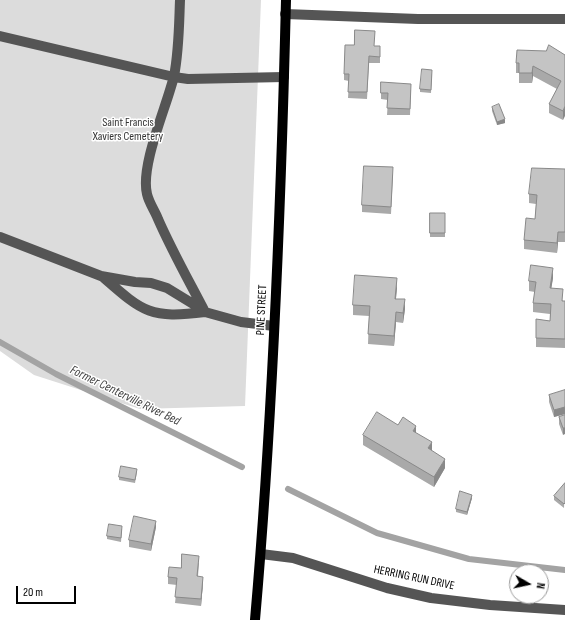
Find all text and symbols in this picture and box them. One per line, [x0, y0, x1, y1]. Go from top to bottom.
park label: Saint Francis Xaviers Cemetery [93, 116, 163, 144]
street label: PINE STREET [253, 284, 271, 336]
water label: Former Centerville River Bed [67, 363, 183, 429]
street label: HERRING RUN DRIVE [372, 562, 456, 594]
north arrow [509, 564, 549, 604]
scale bar [18, 578, 78, 604]
text: N [533, 582, 547, 590]
text: 20 m [23, 585, 43, 600]

